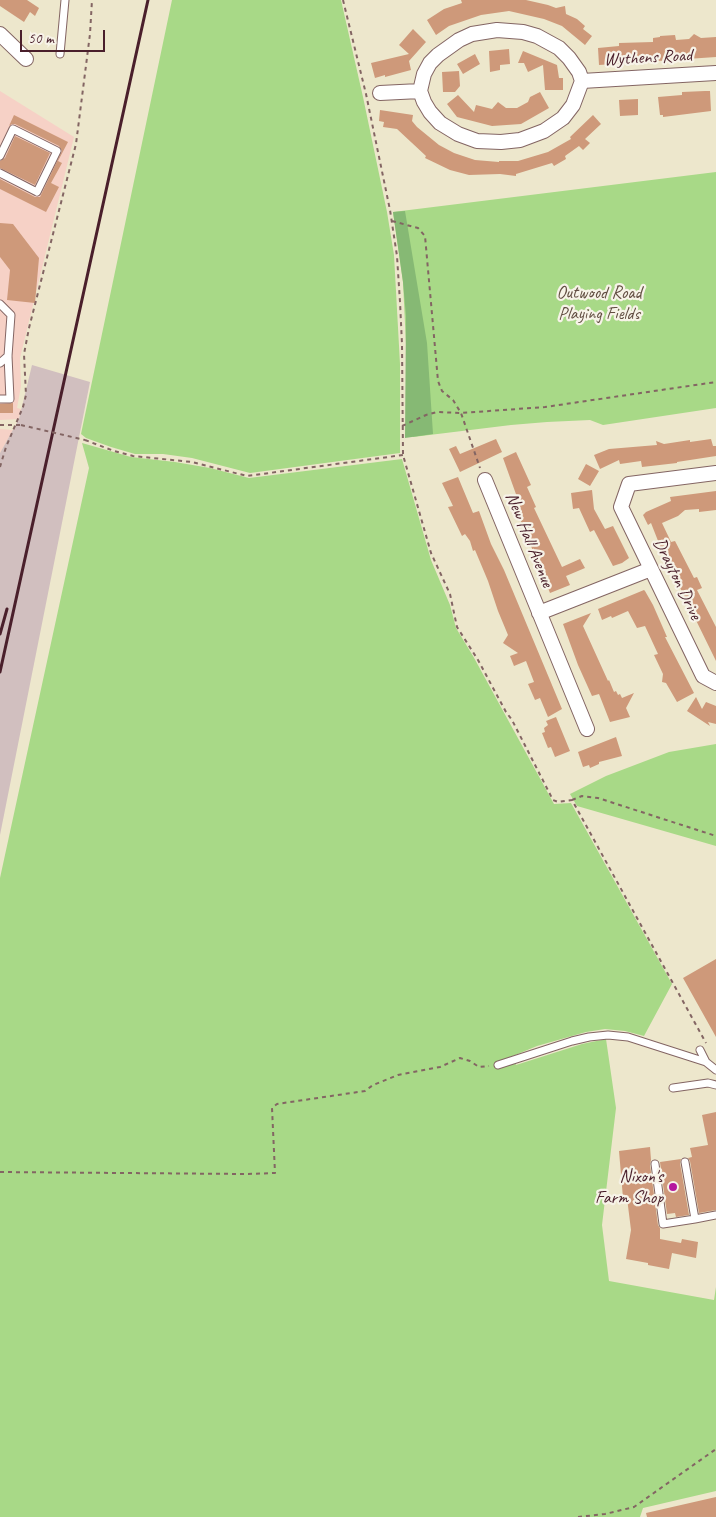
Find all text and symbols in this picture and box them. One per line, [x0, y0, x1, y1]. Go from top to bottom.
scale bar [22, 20, 108, 52]
text: 50 m [28, 29, 54, 48]
street label: Wythens Road [603, 45, 693, 71]
park label: Outwood Road Playing Fields [556, 282, 642, 324]
street label: New Hall Avenue [500, 489, 558, 591]
street label: Drayton Drive [648, 535, 706, 623]
place label: Nixon's Farm Shop [595, 1166, 663, 1208]
marker: Nixon's Farm Shop [667, 1181, 679, 1193]

